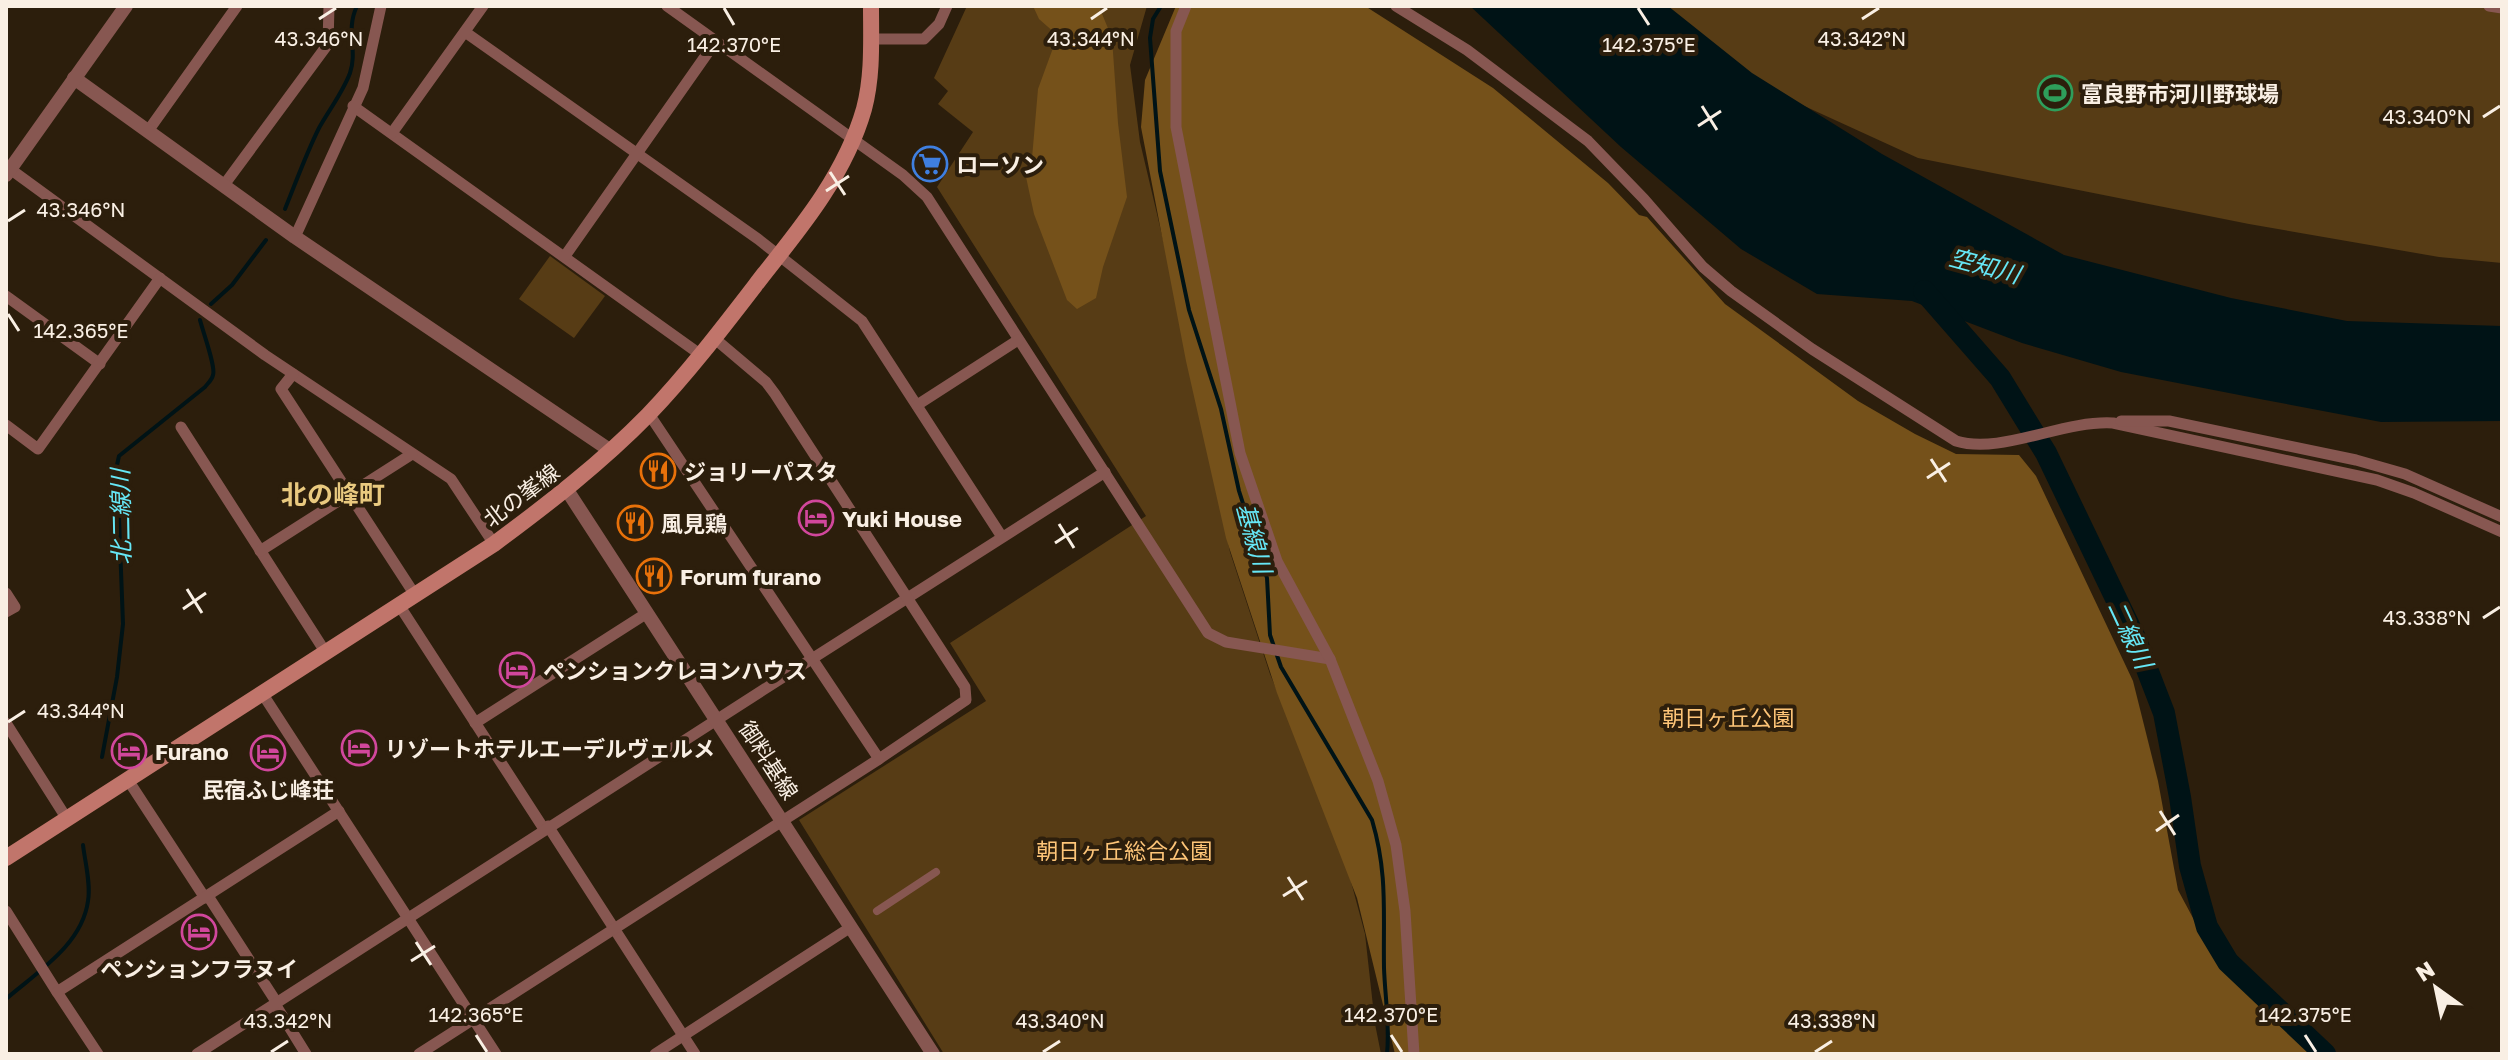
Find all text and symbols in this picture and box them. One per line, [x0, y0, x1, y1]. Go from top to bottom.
text: 43.346°N [275, 26, 363, 50]
text: 43.344°N [1047, 26, 1135, 50]
text: 43.342°N [1818, 26, 1906, 50]
text: 142.370°E [687, 32, 781, 56]
text: 142.375°E [1602, 32, 1696, 56]
sports icon: 富良野市河川野球場 [2036, 74, 2074, 112]
place label: 富良野市河川野球場 [2081, 80, 2279, 107]
text: 43.340°N [2382, 104, 2472, 128]
supermarket icon: ローソン [911, 145, 949, 183]
place label: ローソン [956, 151, 1044, 178]
text: 43.346°N [37, 197, 125, 221]
water label: 空知川 [1946, 242, 2026, 289]
text: 142.365°E [34, 318, 128, 342]
restaurant icon: ジョリーパスタ [639, 452, 677, 490]
street label: 北の峯線 [478, 458, 564, 532]
place label: ジョリーパスタ [684, 458, 838, 485]
water label: 北二線川 [105, 466, 135, 565]
district label: 北の峰町 [281, 479, 385, 510]
hotel icon: Yuki House [797, 499, 835, 537]
water label: 基線川 [1232, 499, 1279, 579]
restaurant icon: 風見鶏 [616, 504, 654, 542]
place label: Yuki House [842, 505, 962, 532]
place label: 風見鶏 [661, 510, 727, 537]
restaurant icon: Forum furano [635, 557, 673, 595]
place label: Forum furano [680, 563, 821, 590]
water label: 二線川 [2103, 595, 2161, 675]
text: 43.338°N [2383, 605, 2471, 629]
hotel icon: ペンションクレヨンハウス [498, 651, 536, 689]
place label: ペンションクレヨンハウス [543, 657, 807, 684]
text: 43.344°N [37, 698, 125, 722]
park label: 朝日ヶ丘公園 [1662, 704, 1794, 731]
street label: 御料基線 [734, 716, 804, 804]
hotel icon: リゾートホテルエーデルヴェルメ [340, 729, 378, 767]
hotel icon: Furano [110, 732, 148, 770]
hotel icon: 民宿ふじ峰荘 [249, 734, 287, 772]
place label: リゾートホテルエーデルヴェルメ [385, 735, 715, 762]
place label: Furano [155, 738, 229, 765]
place label: 民宿ふじ峰荘 [202, 776, 334, 803]
park label: 朝日ヶ丘総合公園 [1036, 837, 1212, 864]
hotel icon: ペンションフラヌイ [180, 913, 218, 951]
north arrow [2396, 948, 2476, 1028]
place label: ペンションフラヌイ [100, 955, 298, 982]
text: N [2410, 955, 2439, 987]
text: 142.365°E [429, 1002, 523, 1026]
text: 142.370°E [1344, 1002, 1438, 1026]
text: 142.375°E [2258, 1002, 2352, 1026]
text: 43.342°N [244, 1008, 332, 1032]
text: 43.340°N [1015, 1008, 1105, 1032]
text: 43.338°N [1788, 1008, 1876, 1032]

